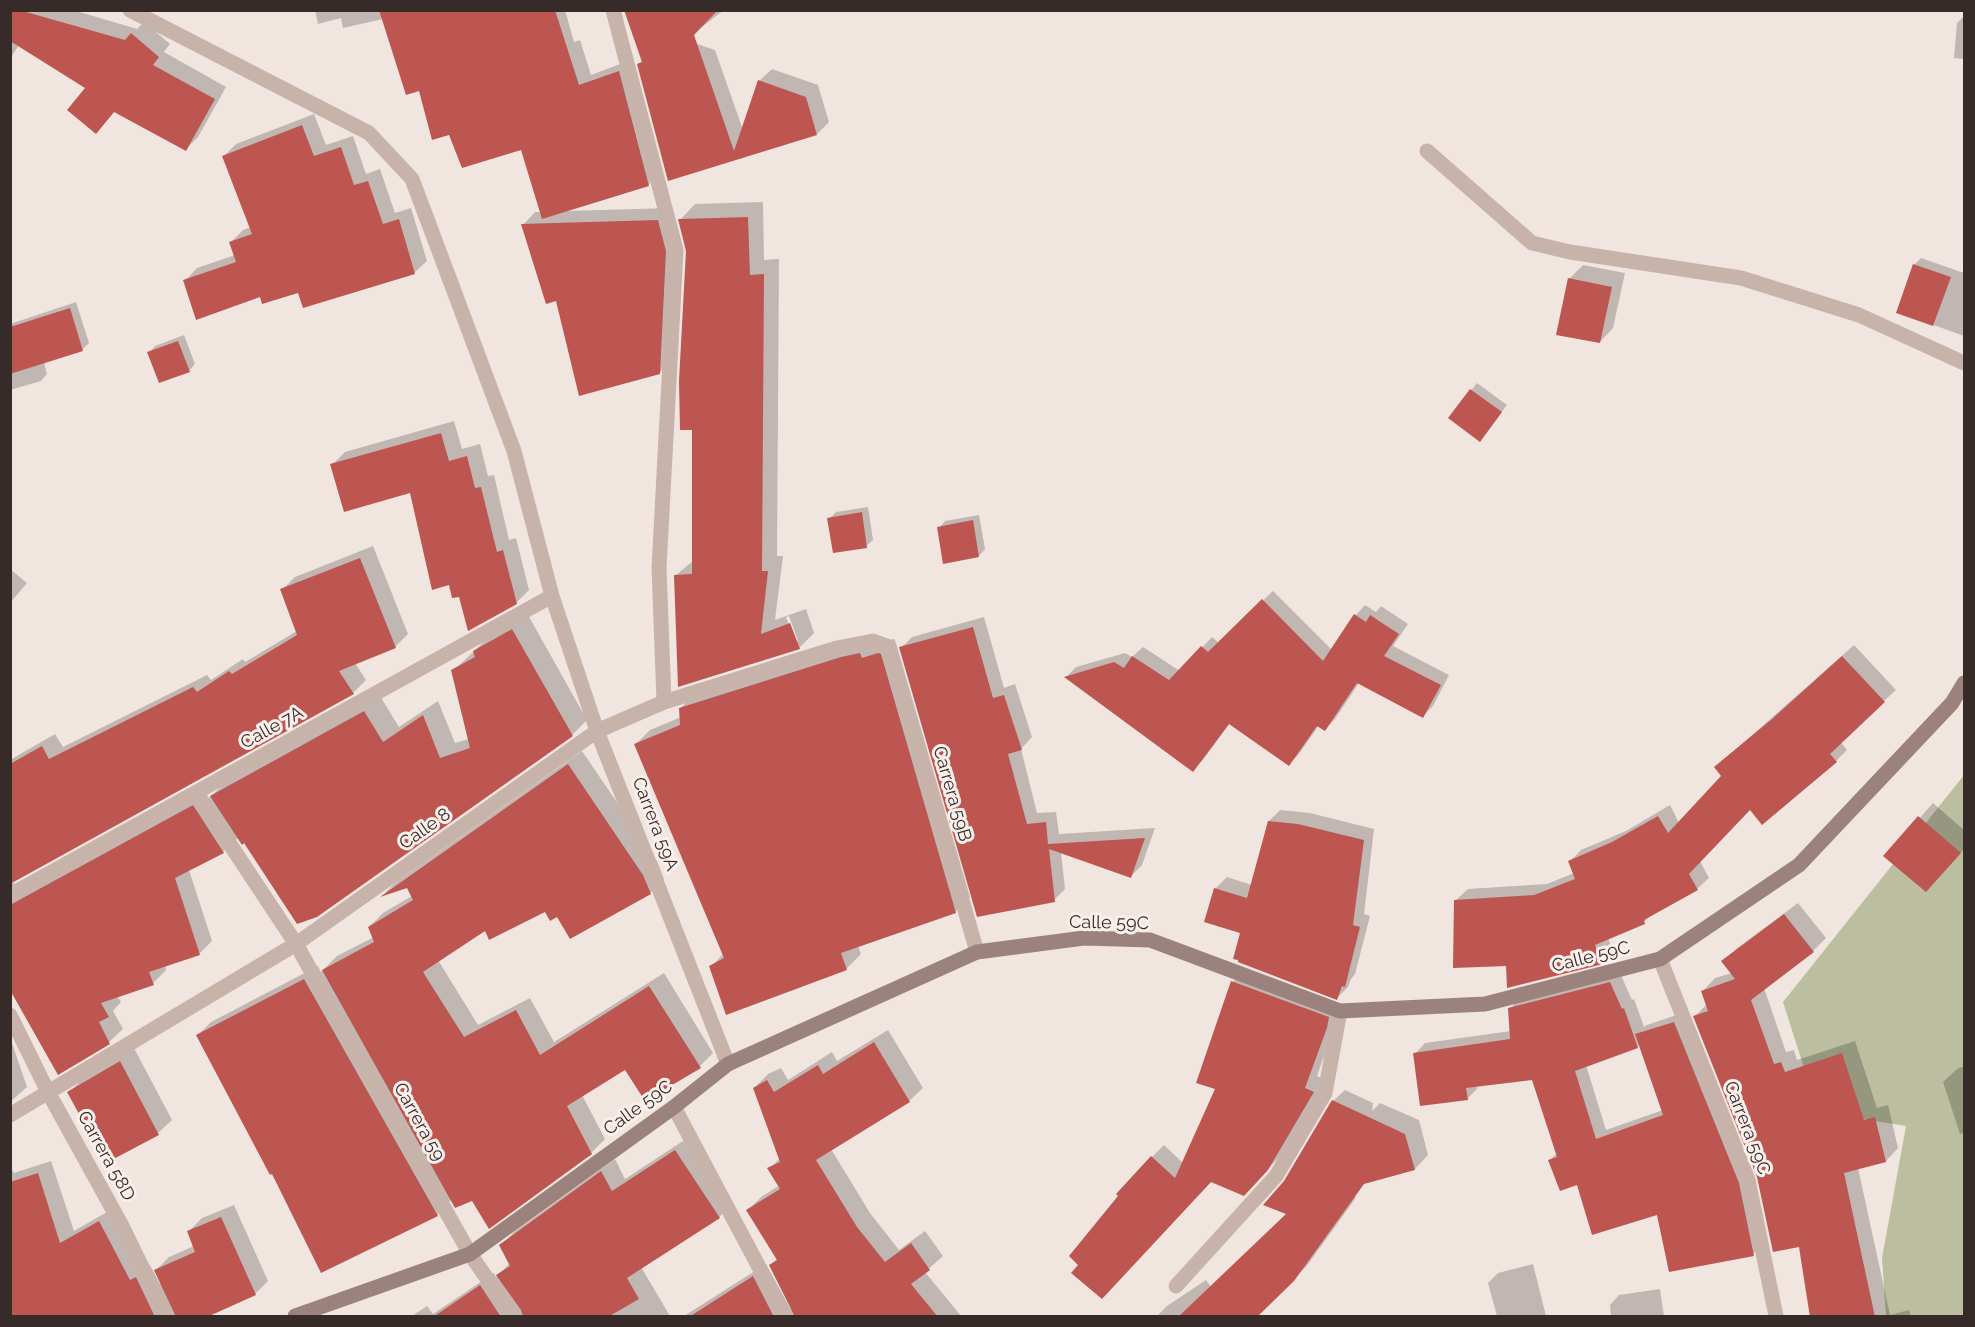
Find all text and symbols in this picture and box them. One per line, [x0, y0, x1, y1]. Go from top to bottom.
street label: Calle 7A [237, 702, 307, 754]
street label: Carrera 59B [928, 744, 976, 844]
street label: Carrera 59A [627, 774, 683, 874]
street label: Calle 8 [395, 804, 455, 854]
street label: Calle 59C [1069, 912, 1149, 934]
street label: Calle 59C [1550, 937, 1632, 977]
street label: Calle 59C [599, 1076, 677, 1140]
street label: Carrera 59C [1719, 1078, 1775, 1178]
street label: Carrera 59 [389, 1079, 449, 1165]
street label: Carrera 58D [73, 1107, 139, 1205]

